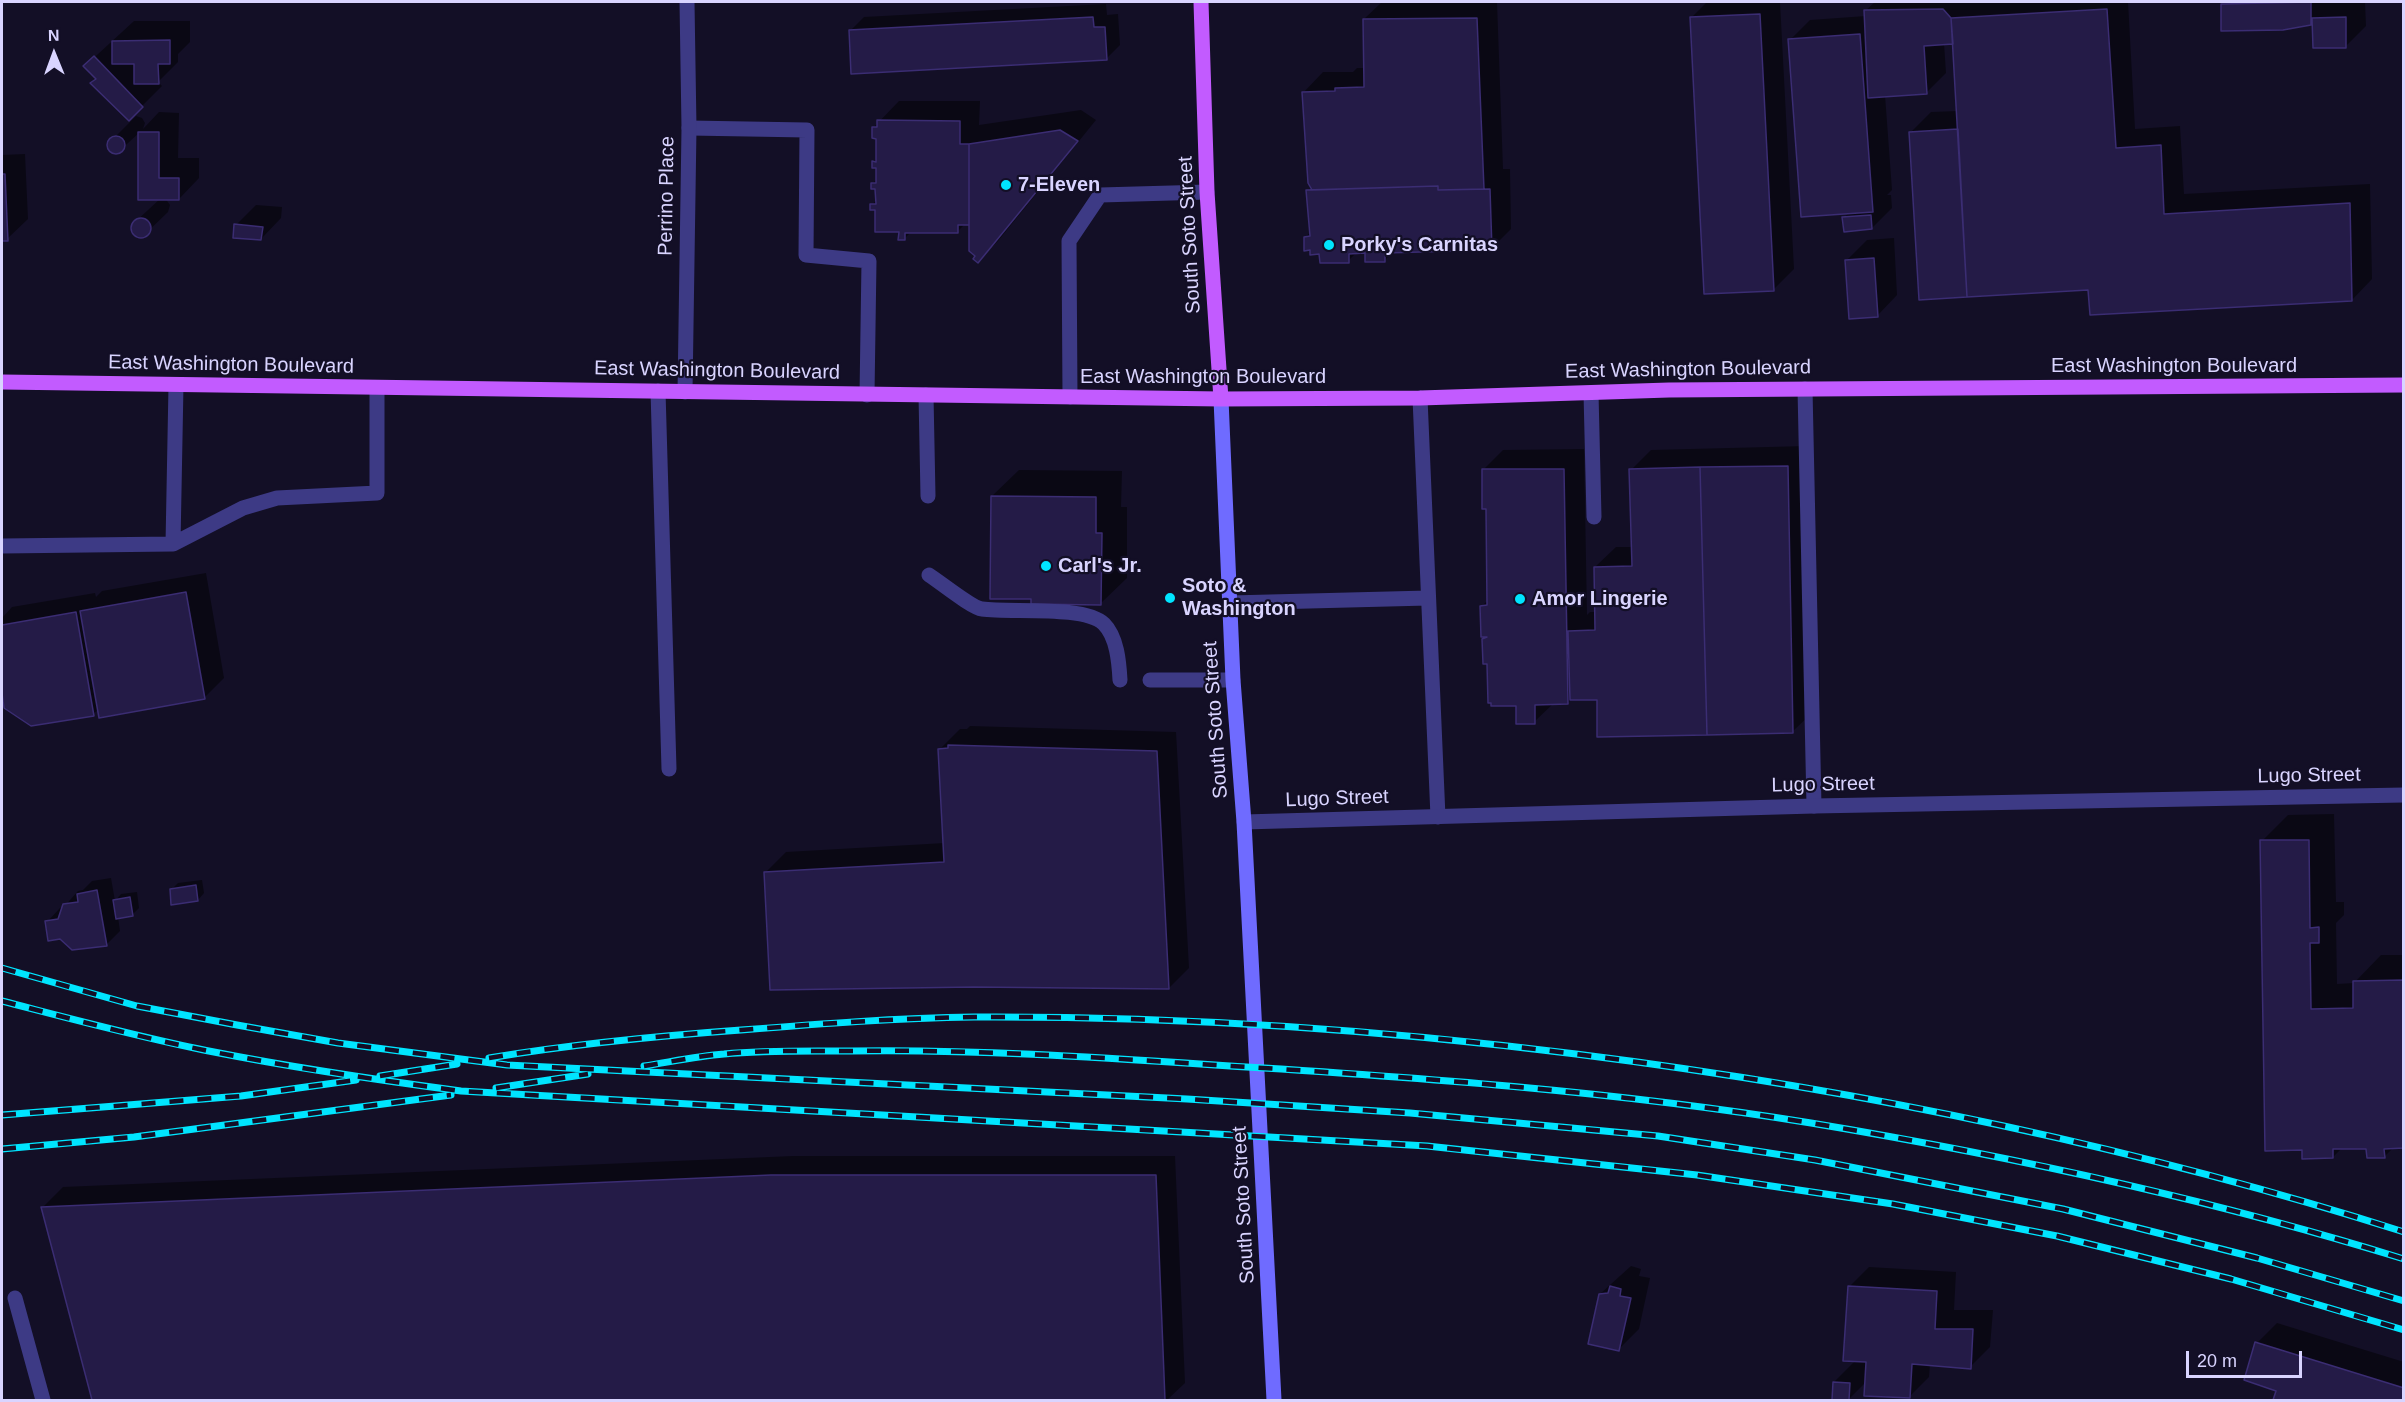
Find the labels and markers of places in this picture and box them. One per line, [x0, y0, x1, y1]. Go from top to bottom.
place label: 7-Eleven [1018, 173, 1100, 197]
marker: 7-Eleven [999, 178, 1013, 192]
place label: Porky's Carnitas [1341, 233, 1498, 257]
marker: Porky's Carnitas [1322, 238, 1336, 252]
place label: Carl's Jr. [1058, 554, 1142, 578]
marker: Carl's Jr. [1039, 559, 1053, 573]
place label: Soto & Washington [1182, 574, 1296, 621]
place label: Amor Lingerie [1532, 587, 1668, 611]
marker: Soto & Washington [1163, 591, 1177, 605]
marker: Amor Lingerie [1513, 592, 1527, 606]

